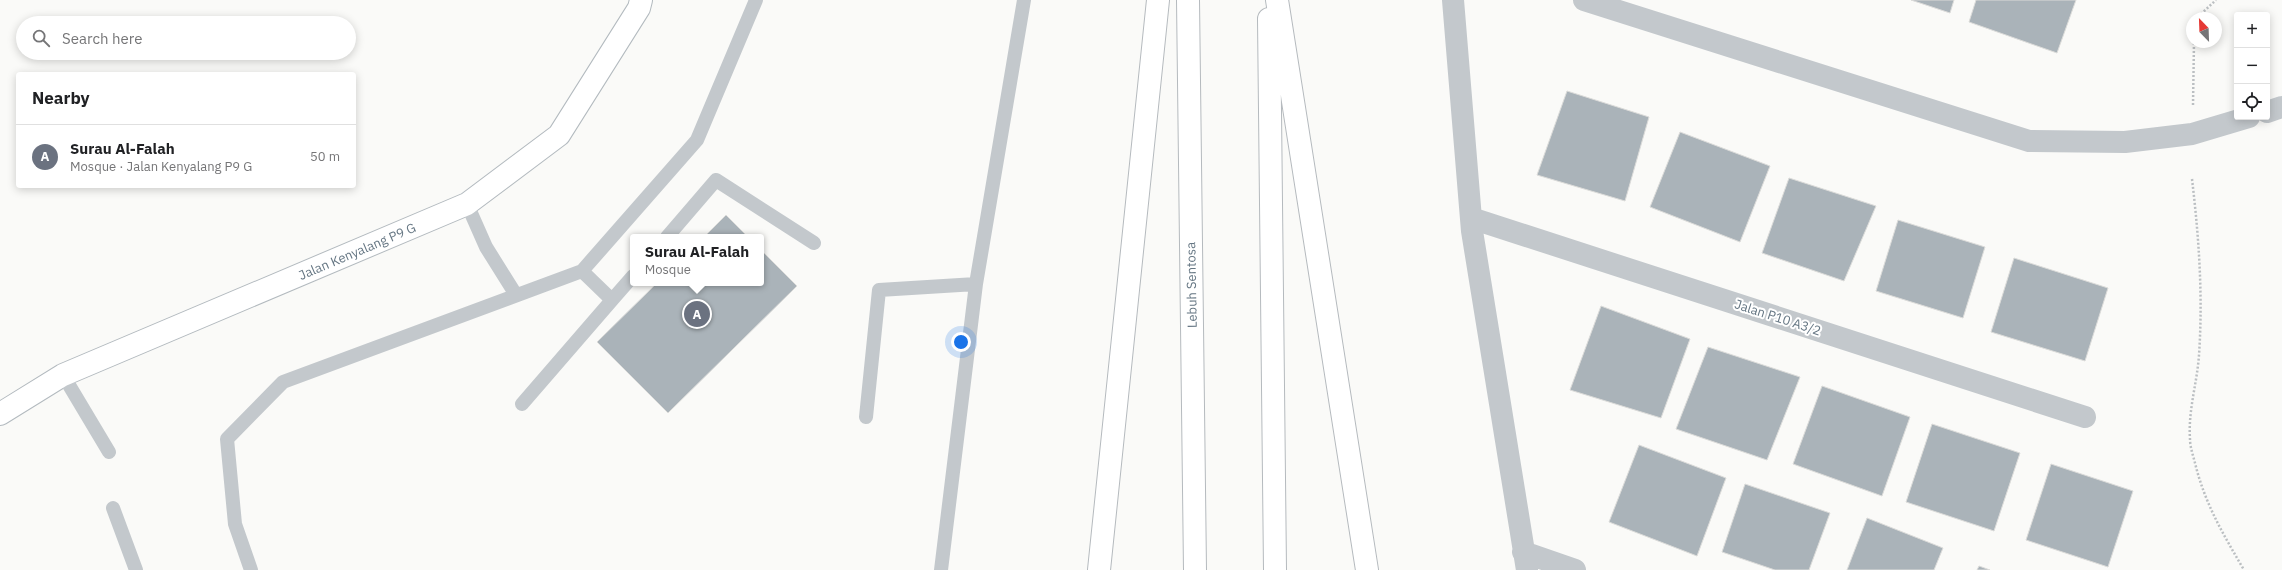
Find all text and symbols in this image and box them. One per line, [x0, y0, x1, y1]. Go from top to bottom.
north arrow [2186, 12, 2222, 48]
map controls [2234, 12, 2270, 120]
button: + [2234, 12, 2270, 48]
search box [16, 16, 356, 60]
icon: search [30, 27, 52, 49]
text: Search here [62, 29, 142, 48]
button: − [2234, 48, 2270, 84]
button: locate [2234, 84, 2270, 120]
text: Nearby [32, 87, 90, 109]
text: Surau Al-Falah [70, 139, 175, 158]
text: A [41, 148, 49, 165]
text: 50 m [310, 148, 340, 165]
text: Mosque · Jalan Kenyalang P9 G [70, 158, 252, 175]
street label: Jalan Kenyalang P9 G [296, 219, 418, 284]
popup [630, 234, 764, 286]
text: Surau Al-Falah [645, 242, 749, 261]
street label: Lebuh Sentosa [1182, 242, 1201, 328]
text: Mosque [645, 261, 691, 278]
street label: Jalan P10 A3/2 [1732, 295, 1823, 339]
pin: A [684, 299, 710, 329]
your location [951, 332, 971, 352]

